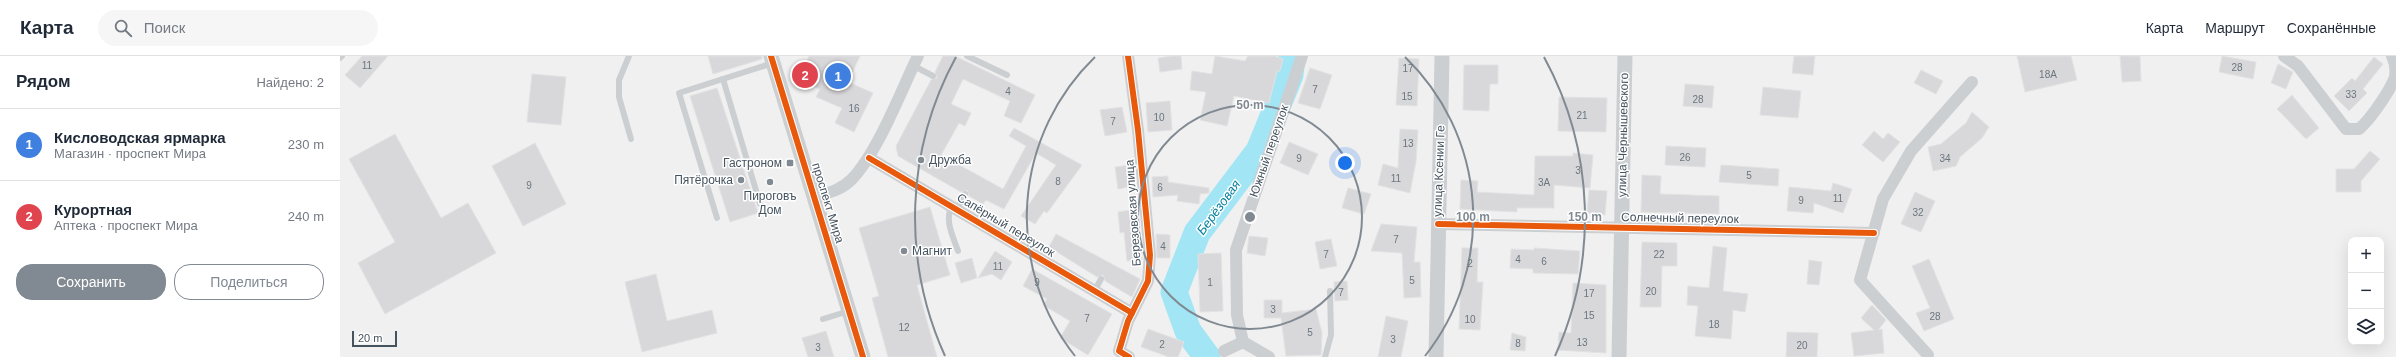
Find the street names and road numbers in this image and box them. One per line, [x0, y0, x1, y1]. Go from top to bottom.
street label: улица Чернышевского [1615, 72, 1631, 197]
street label: Южный переулок [1247, 102, 1292, 199]
street label: улица Ксении Ге [1430, 125, 1448, 217]
street label: Березовская улица [1122, 159, 1144, 267]
street label: проспект Мира [809, 161, 847, 245]
street label: Сапёрный переулок [954, 190, 1058, 260]
street label: Солнечный переулок [1621, 210, 1740, 226]

